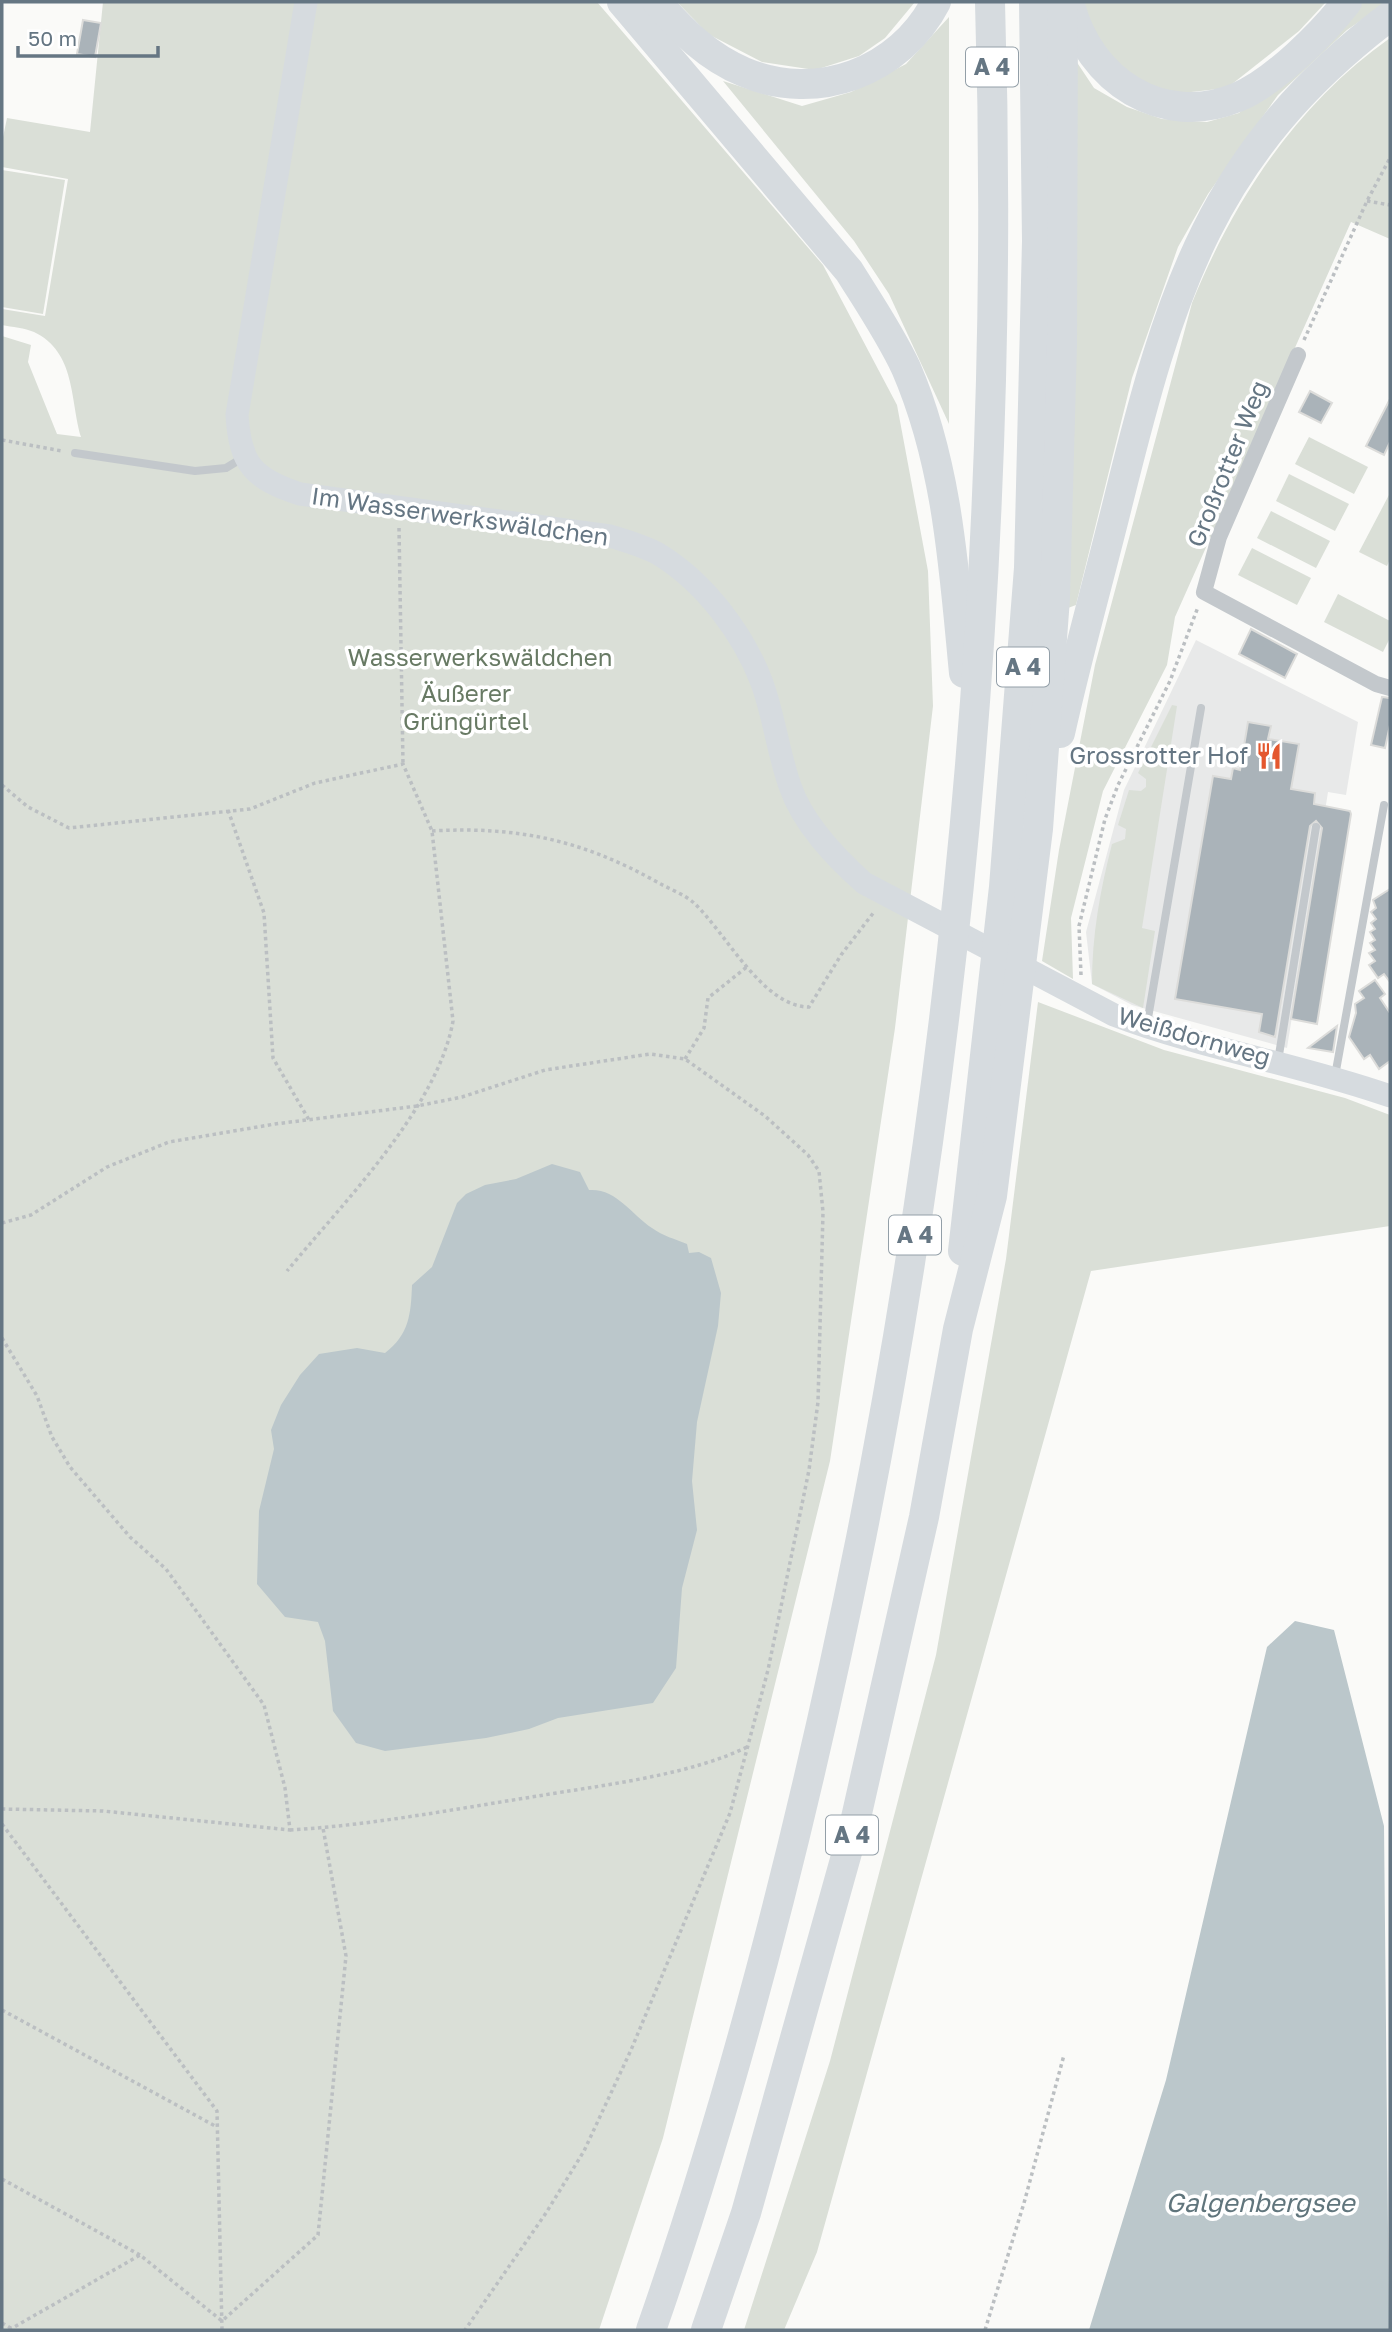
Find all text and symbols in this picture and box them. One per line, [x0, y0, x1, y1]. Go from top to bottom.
scale bar [18, 14, 158, 58]
text: 50 m [28, 25, 77, 51]
road number: A 4 [966, 48, 1018, 86]
street label: Großrotter Weg [1180, 376, 1273, 551]
street label: Im Wasserwerkswäldchen [310, 480, 611, 551]
park label: Wasserwerkswäldchen [348, 642, 612, 671]
road number: A 4 [997, 648, 1049, 687]
park label: Äußerer Grüngürtel [403, 678, 529, 735]
place label: Grossrotter Hof [1069, 740, 1248, 769]
restaurant icon: Grossrotter Hof [1254, 741, 1284, 771]
street label: Weißdornweg [1115, 1000, 1274, 1071]
road number: A 4 [889, 1216, 941, 1254]
road number: A 4 [826, 1816, 878, 1854]
water label: Galgenbergsee [1165, 2187, 1356, 2218]

